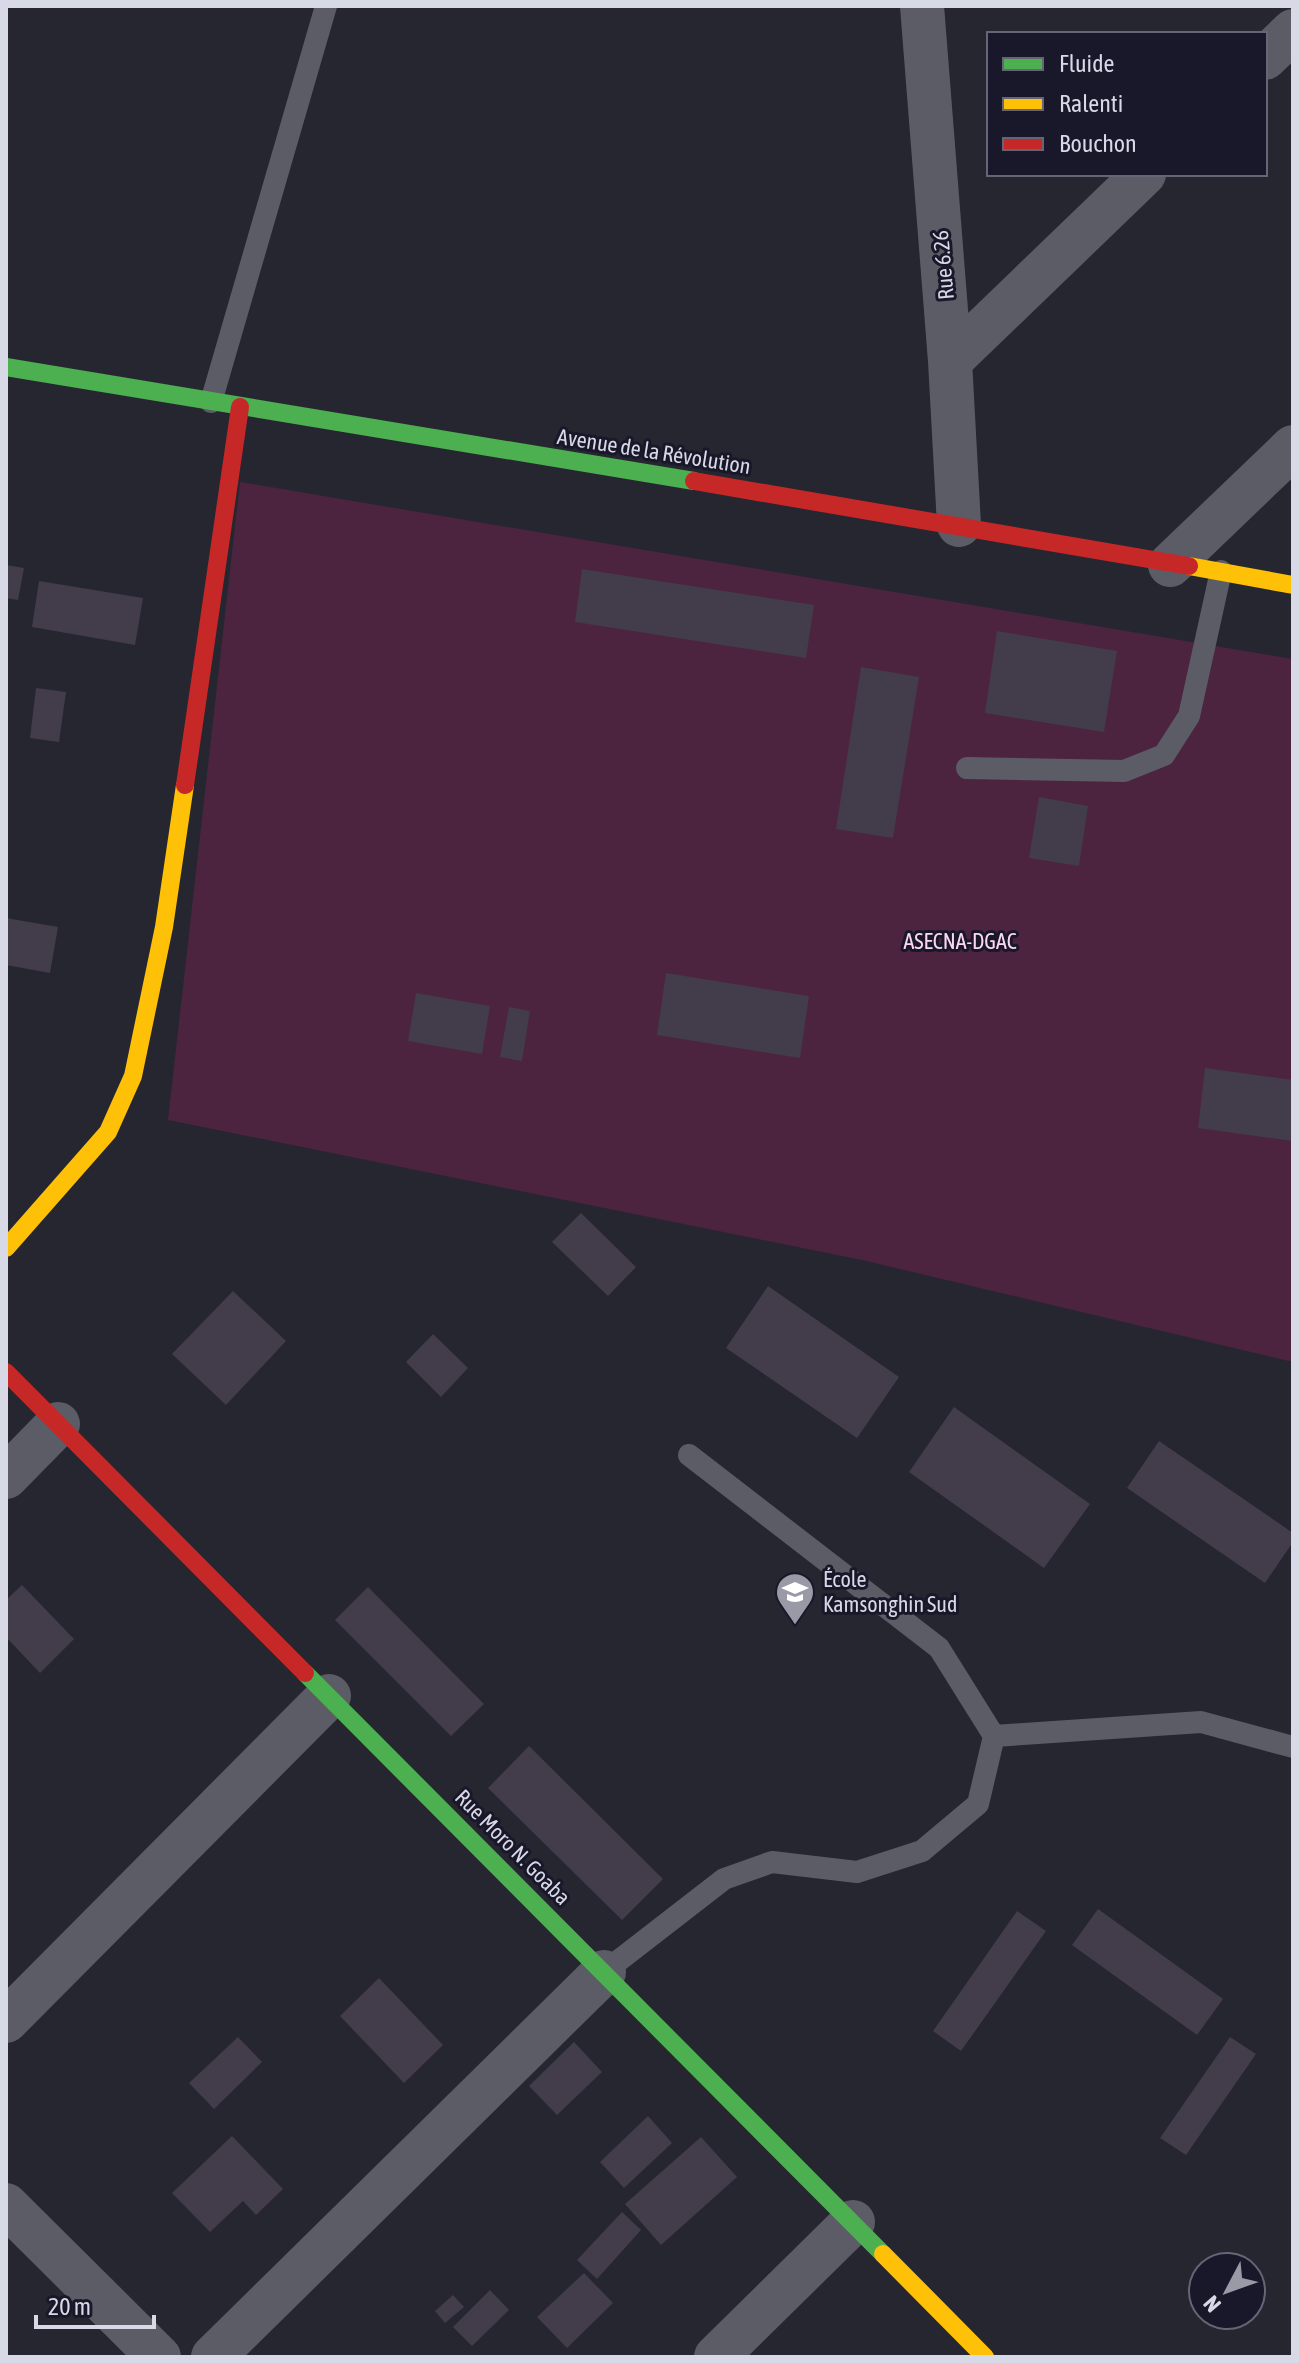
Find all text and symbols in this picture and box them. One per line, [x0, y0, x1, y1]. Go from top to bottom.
legend [987, 32, 1267, 176]
text: Fluide [1059, 50, 1114, 77]
text: Ralenti [1059, 90, 1123, 117]
text: Bouchon [1059, 130, 1137, 157]
street label: Rue 6.26 [927, 229, 959, 301]
street label: Avenue de la Révolution [556, 423, 752, 479]
park label: ASECNA-DGAC [903, 928, 1017, 954]
place label: École Kamsonghin Sud [823, 1566, 957, 1617]
school or university icon: École Kamsonghin Sud [774, 1571, 816, 1626]
street label: Rue Moro N. Goaba [450, 1784, 576, 1910]
north arrow [1187, 2251, 1267, 2331]
scale bar [36, 2279, 154, 2329]
text: N [1198, 2291, 1226, 2318]
text: 20 m [48, 2293, 91, 2320]

